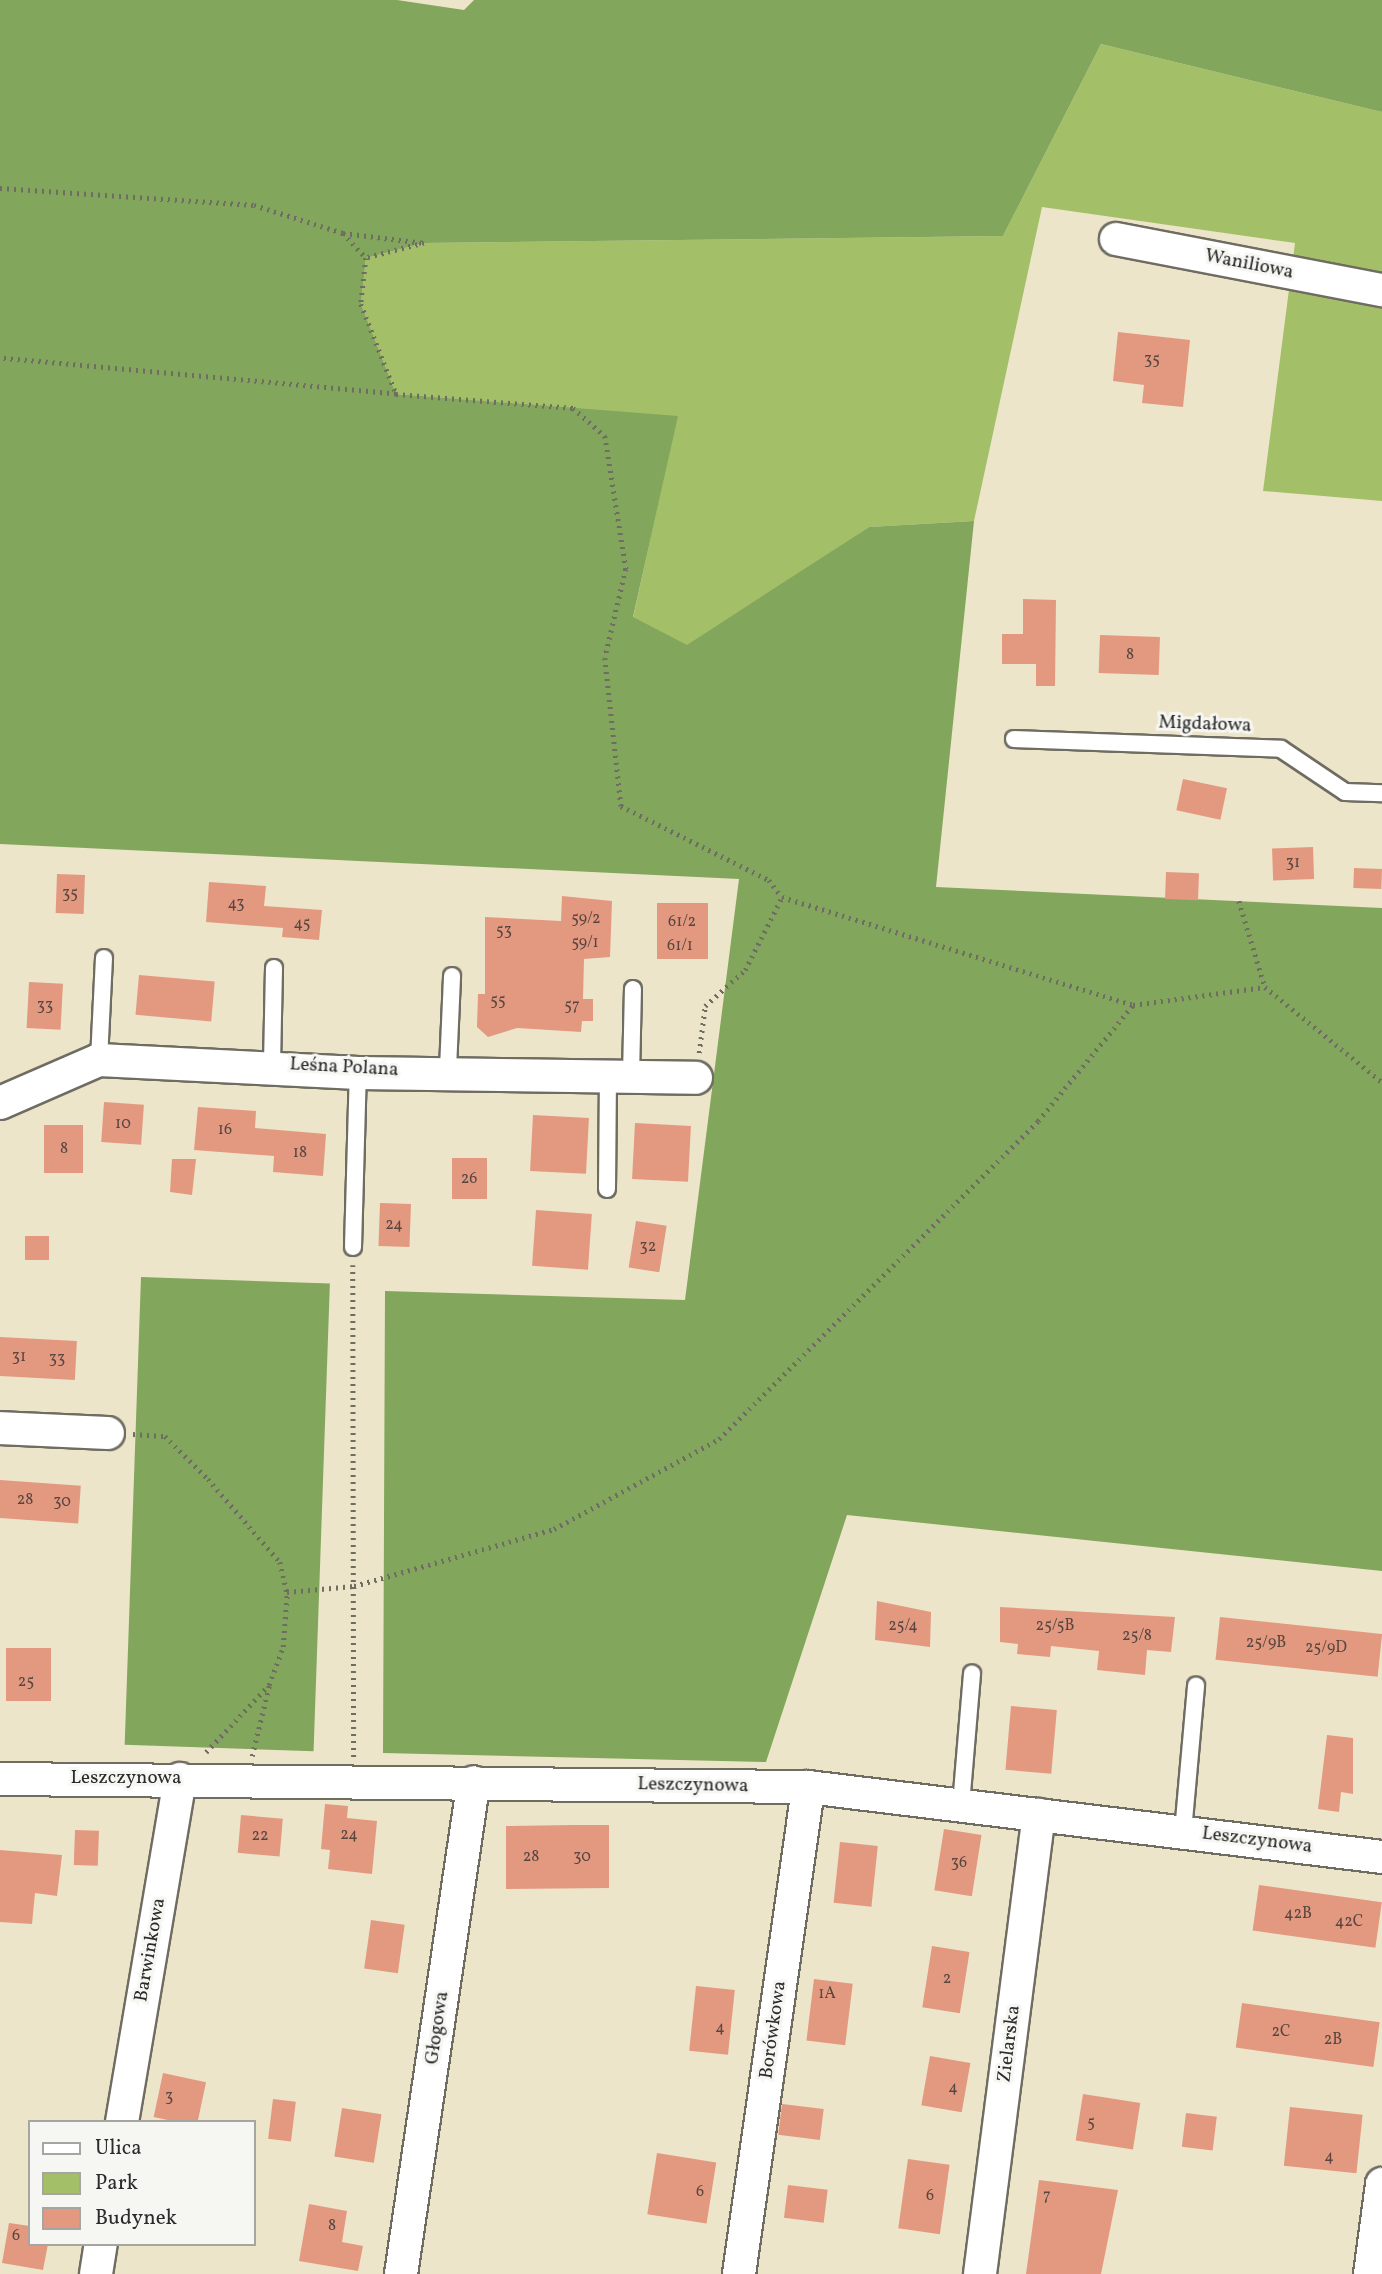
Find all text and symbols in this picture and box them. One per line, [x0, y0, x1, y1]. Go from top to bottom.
street label: Waniliowa [1203, 245, 1295, 285]
house number: 35 [1144, 350, 1160, 370]
house number: 8 [1126, 645, 1134, 665]
street label: Migdałowa [1158, 712, 1252, 738]
house number: 31 [1286, 853, 1300, 873]
house number: 35 [62, 884, 78, 904]
house number: 43 [227, 894, 245, 914]
house number: 59/2 [571, 909, 601, 929]
house number: 61/2 [668, 912, 696, 932]
house number: 45 [294, 914, 310, 934]
house number: 53 [496, 921, 512, 941]
house number: 59/1 [571, 933, 599, 953]
house number: 61/1 [667, 936, 693, 956]
house number: 55 [490, 991, 506, 1011]
house number: 33 [37, 996, 53, 1016]
house number: 57 [564, 996, 580, 1016]
street label: Leśna Polana [289, 1054, 399, 1082]
house number: 10 [115, 1114, 131, 1134]
house number: 16 [218, 1120, 232, 1140]
house number: 8 [60, 1139, 68, 1159]
house number: 18 [293, 1143, 307, 1163]
house number: 26 [461, 1169, 477, 1189]
house number: 24 [385, 1215, 403, 1235]
house number: 32 [640, 1237, 656, 1257]
house number: 31 [12, 1347, 26, 1367]
house number: 33 [49, 1349, 65, 1369]
house number: 28 [17, 1490, 33, 1510]
house number: 30 [53, 1492, 71, 1512]
house number: 25/4 [888, 1616, 918, 1636]
house number: 25/5B [1036, 1616, 1074, 1636]
house number: 25/8 [1122, 1626, 1152, 1646]
house number: 25/9B [1246, 1633, 1286, 1653]
house number: 25/9D [1305, 1638, 1347, 1658]
house number: 25 [18, 1672, 34, 1692]
street label: Leszczynowa [70, 1768, 182, 1790]
street label: Leszczynowa [637, 1774, 749, 1798]
street label: Leszczynowa [1201, 1823, 1313, 1859]
house number: 24 [340, 1825, 358, 1845]
house number: 22 [251, 1826, 269, 1846]
house number: 28 [523, 1847, 539, 1867]
house number: 30 [573, 1847, 591, 1867]
house number: 36 [951, 1853, 967, 1873]
street label: Barwinkowa [131, 1896, 171, 2004]
house number: 42B [1284, 1904, 1312, 1924]
house number: 42C [1335, 1912, 1363, 1932]
house number: 2 [943, 1969, 951, 1989]
street label: Borówkowa [756, 1980, 792, 2080]
house number: 1A [818, 1984, 836, 2004]
street label: Głogowa [422, 1990, 454, 2066]
street label: Zielarska [994, 2004, 1026, 2084]
house number: 4 [715, 2018, 725, 2038]
house number: 2C [1271, 2022, 1291, 2042]
house number: 2B [1324, 2030, 1342, 2050]
house number: 4 [948, 2078, 958, 2098]
house number: 3 [165, 2087, 173, 2107]
house number: 5 [1087, 2113, 1095, 2133]
legend [28, 2120, 256, 2246]
text: Ulica [95, 2134, 142, 2163]
house number: 4 [1324, 2147, 1334, 2167]
text: Park [95, 2169, 138, 2198]
house number: 6 [696, 2182, 704, 2202]
house number: 6 [926, 2186, 934, 2206]
house number: 7 [1043, 2186, 1051, 2206]
text: Budynek [95, 2204, 177, 2233]
house number: 8 [328, 2216, 336, 2236]
house number: 6 [12, 2226, 20, 2246]

